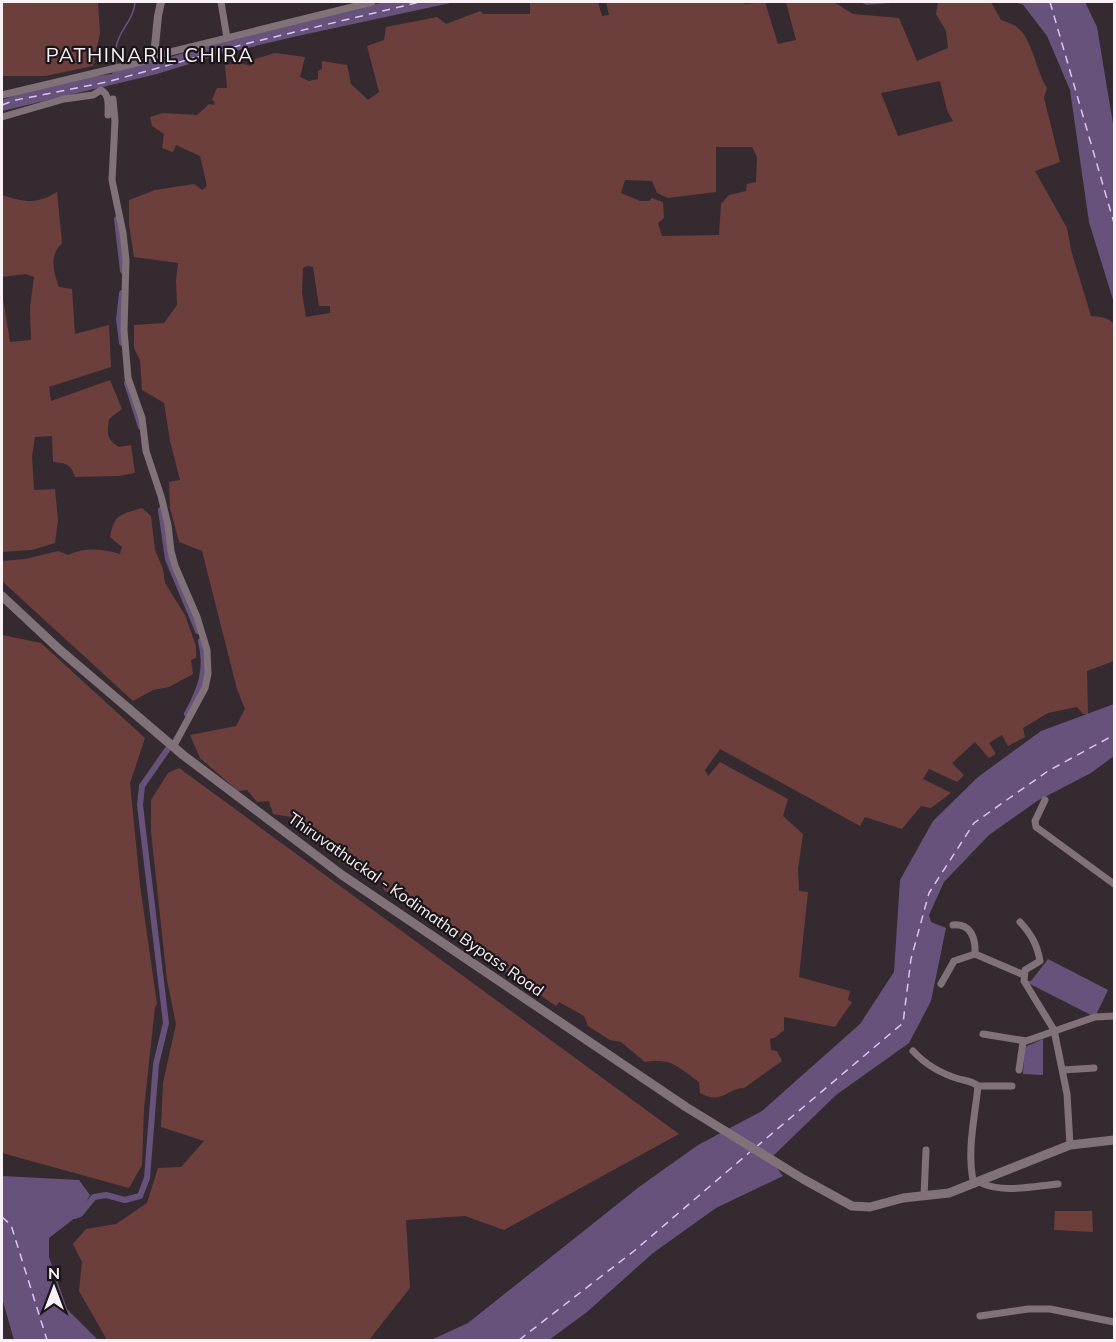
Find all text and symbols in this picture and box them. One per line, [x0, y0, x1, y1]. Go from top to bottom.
district label: PATHINARIL CHIRA [46, 42, 254, 67]
street label: Thiruvathuckal - Kodimatha Bypass Road [284, 808, 548, 1000]
north arrow [24, 1258, 84, 1318]
text: N [48, 1263, 60, 1283]

